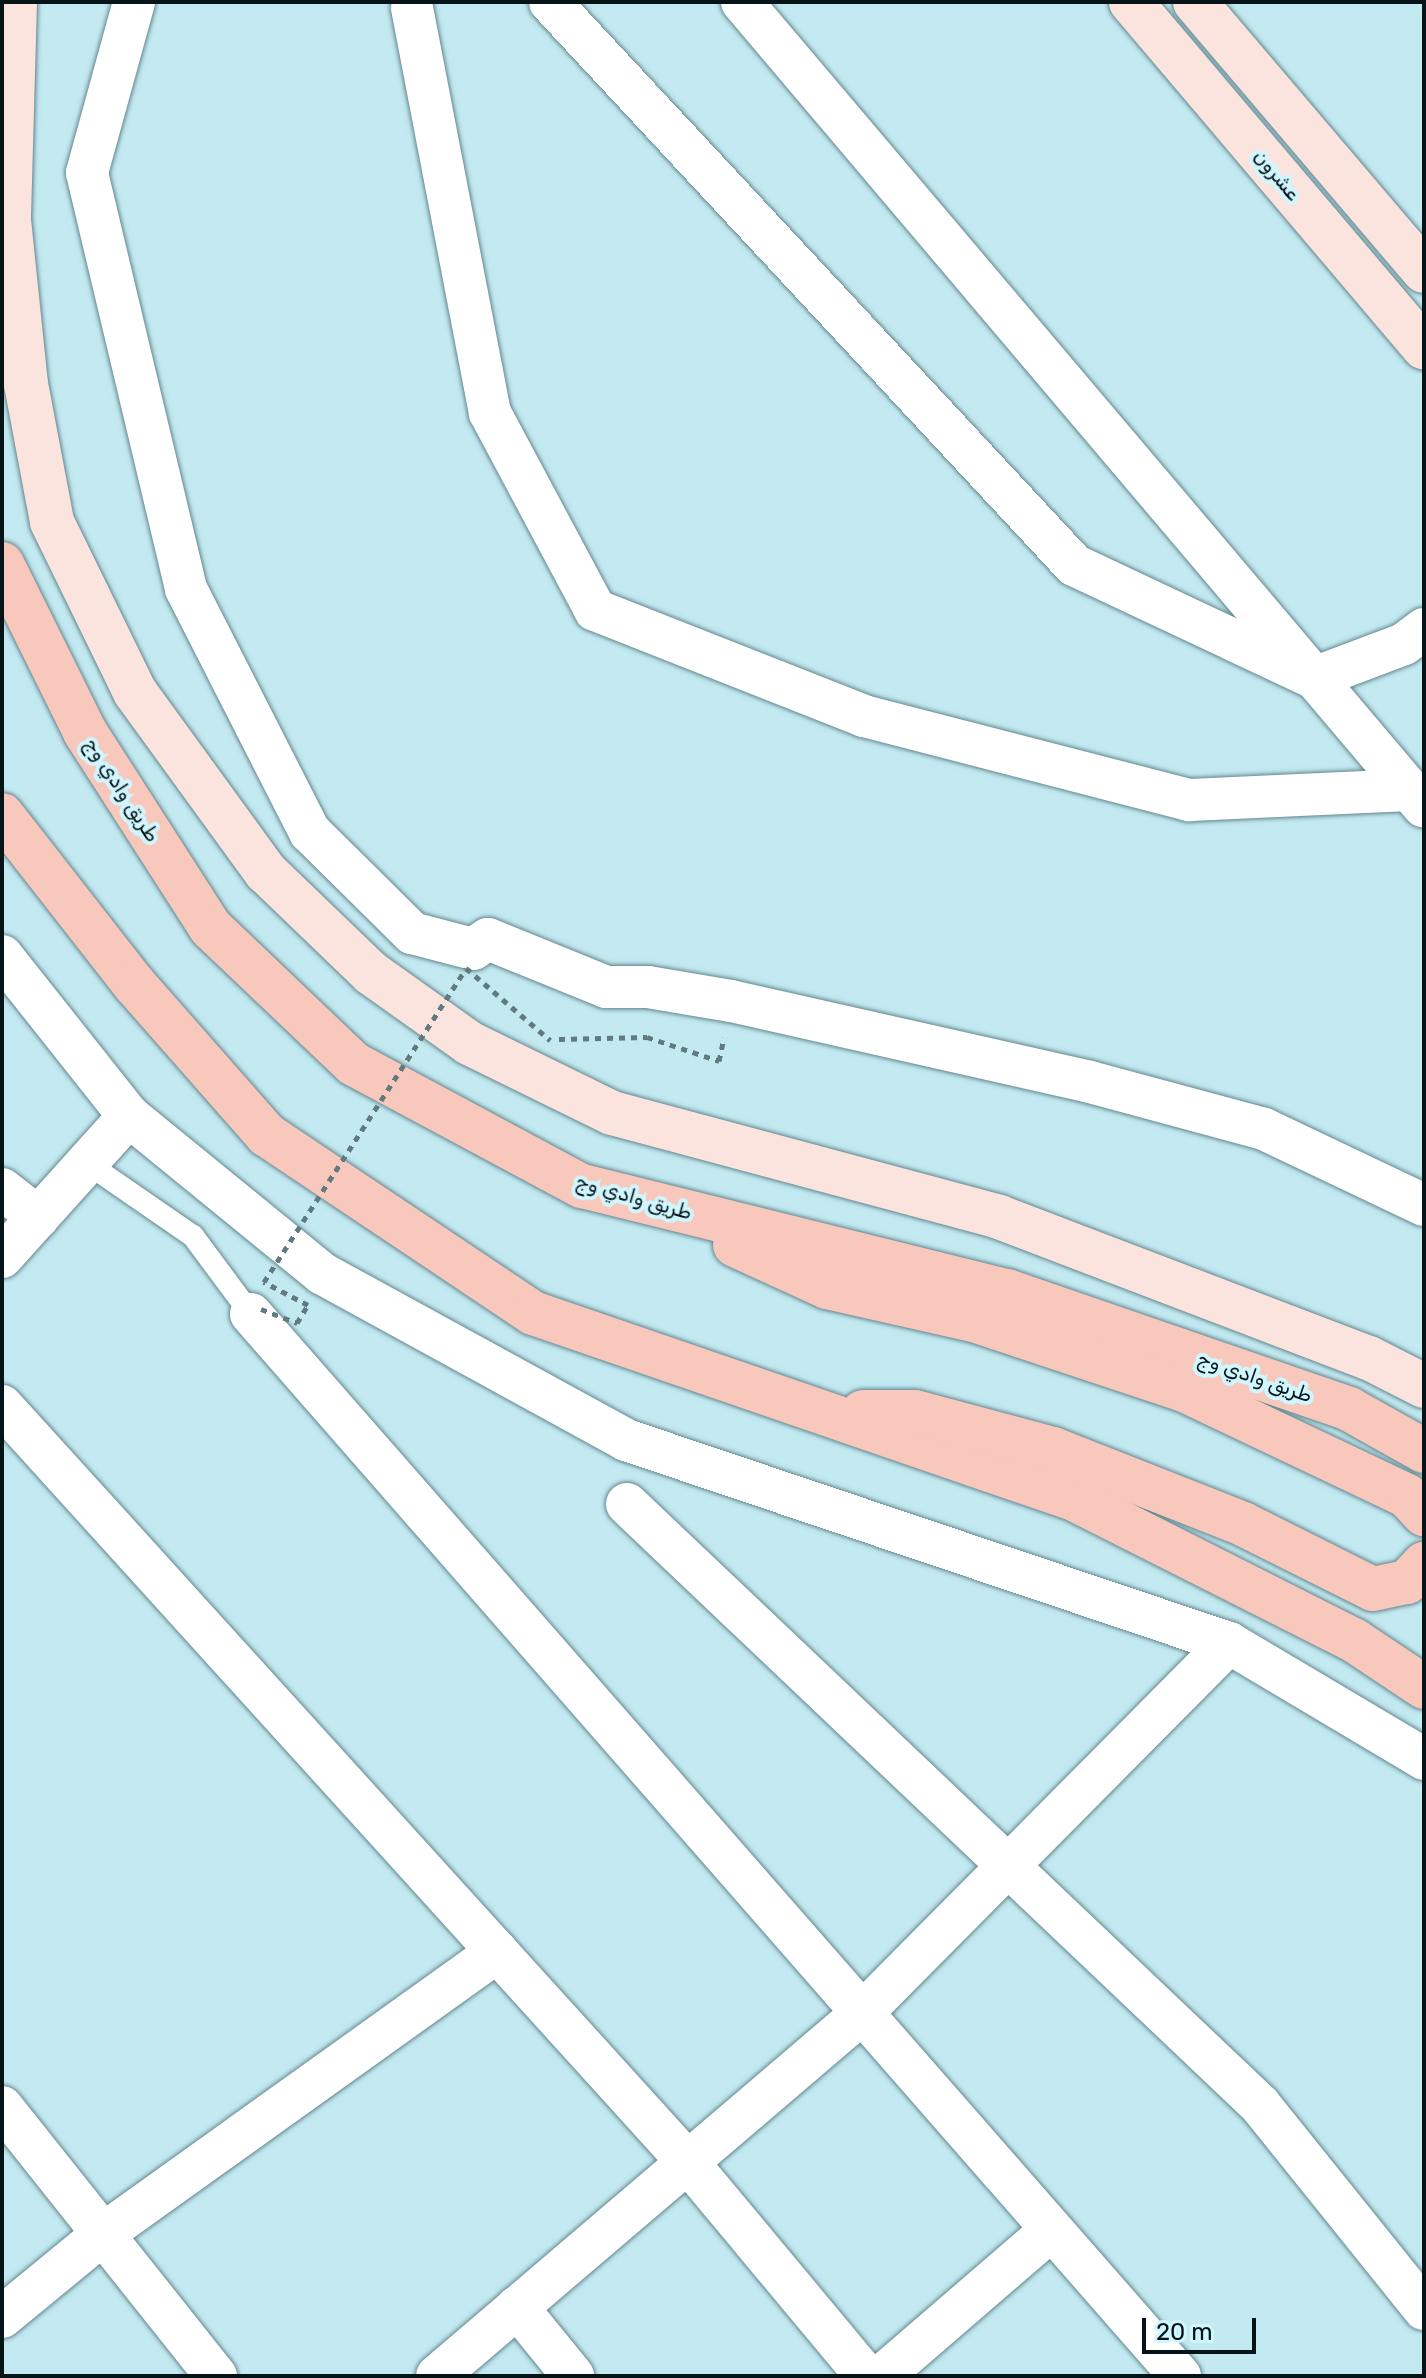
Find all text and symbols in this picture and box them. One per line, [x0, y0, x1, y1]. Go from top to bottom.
street label: عشرون [1249, 145, 1305, 205]
street label: طريق وادي وج [79, 733, 165, 847]
street label: طريق وادي وج [573, 1169, 695, 1225]
street label: طريق وادي وج [1195, 1346, 1315, 1408]
scale bar [1146, 2302, 1260, 2352]
text: 20 m [1156, 2318, 1213, 2346]

